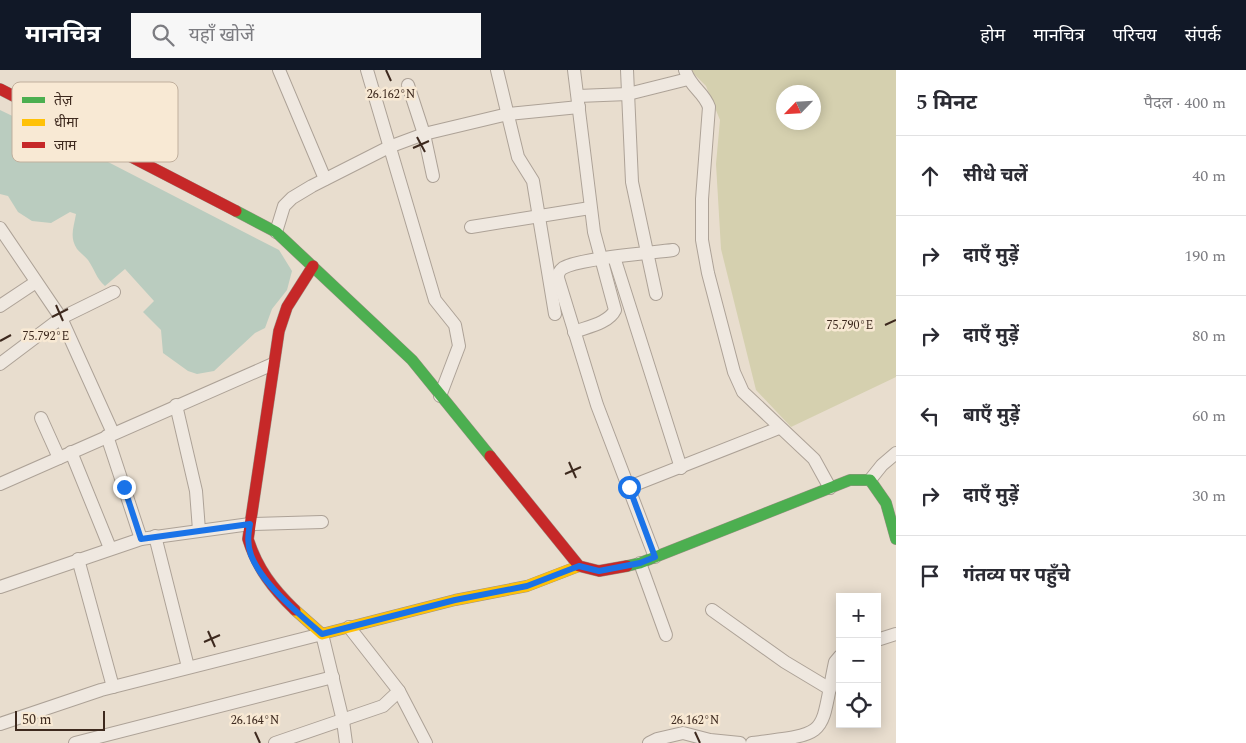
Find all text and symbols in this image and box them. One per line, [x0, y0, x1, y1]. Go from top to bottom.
search box [131, 13, 481, 58]
text: मानचित्र [25, 17, 101, 53]
icon: search [149, 21, 177, 49]
text: यहाँ खोजें [189, 21, 254, 50]
text: होम [980, 22, 1005, 49]
text: मानचित्र [1033, 22, 1085, 49]
text: परिचय [1113, 22, 1157, 49]
text: संपर्क [1185, 22, 1221, 49]
legend [12, 82, 178, 162]
text: 26.162°N [367, 85, 415, 104]
north arrow [776, 85, 821, 130]
text: 5 मिनट [916, 87, 977, 119]
text: तेज़ [54, 90, 73, 111]
text: पैदल · 400 m [1144, 91, 1226, 115]
text: धीमा [54, 112, 79, 133]
text: जाम [54, 135, 77, 156]
text: सीधे चलें [963, 161, 1028, 190]
icon: ahead [916, 162, 944, 190]
text: 40 m [1192, 164, 1226, 188]
text: दाएँ मुड़ें [963, 241, 1019, 270]
icon: right [916, 242, 944, 270]
text: 190 m [1184, 244, 1226, 268]
text: 75.790°E [827, 316, 873, 335]
text: दाएँ मुड़ें [963, 321, 1019, 350]
icon: right [916, 322, 944, 350]
text: 80 m [1192, 324, 1226, 348]
text: 75.792°E [23, 327, 69, 346]
text: बाएँ मुड़ें [963, 401, 1020, 430]
icon: left [916, 402, 944, 430]
text: 60 m [1192, 404, 1226, 428]
route end [113, 476, 136, 499]
route start [618, 476, 641, 499]
text: दाएँ मुड़ें [963, 481, 1019, 510]
icon: right [916, 482, 944, 510]
text: 30 m [1192, 484, 1226, 508]
text: गंतव्य पर पहुँचे [963, 561, 1070, 590]
icon: arrive [916, 562, 944, 590]
map controls [836, 593, 881, 728]
button: + [836, 593, 881, 638]
button: − [836, 638, 881, 683]
button: locate [836, 683, 881, 728]
scale bar [15, 708, 105, 731]
text: 50 m [22, 709, 52, 730]
text: 26.164°N [231, 711, 279, 730]
text: 26.162°N [671, 711, 719, 730]

